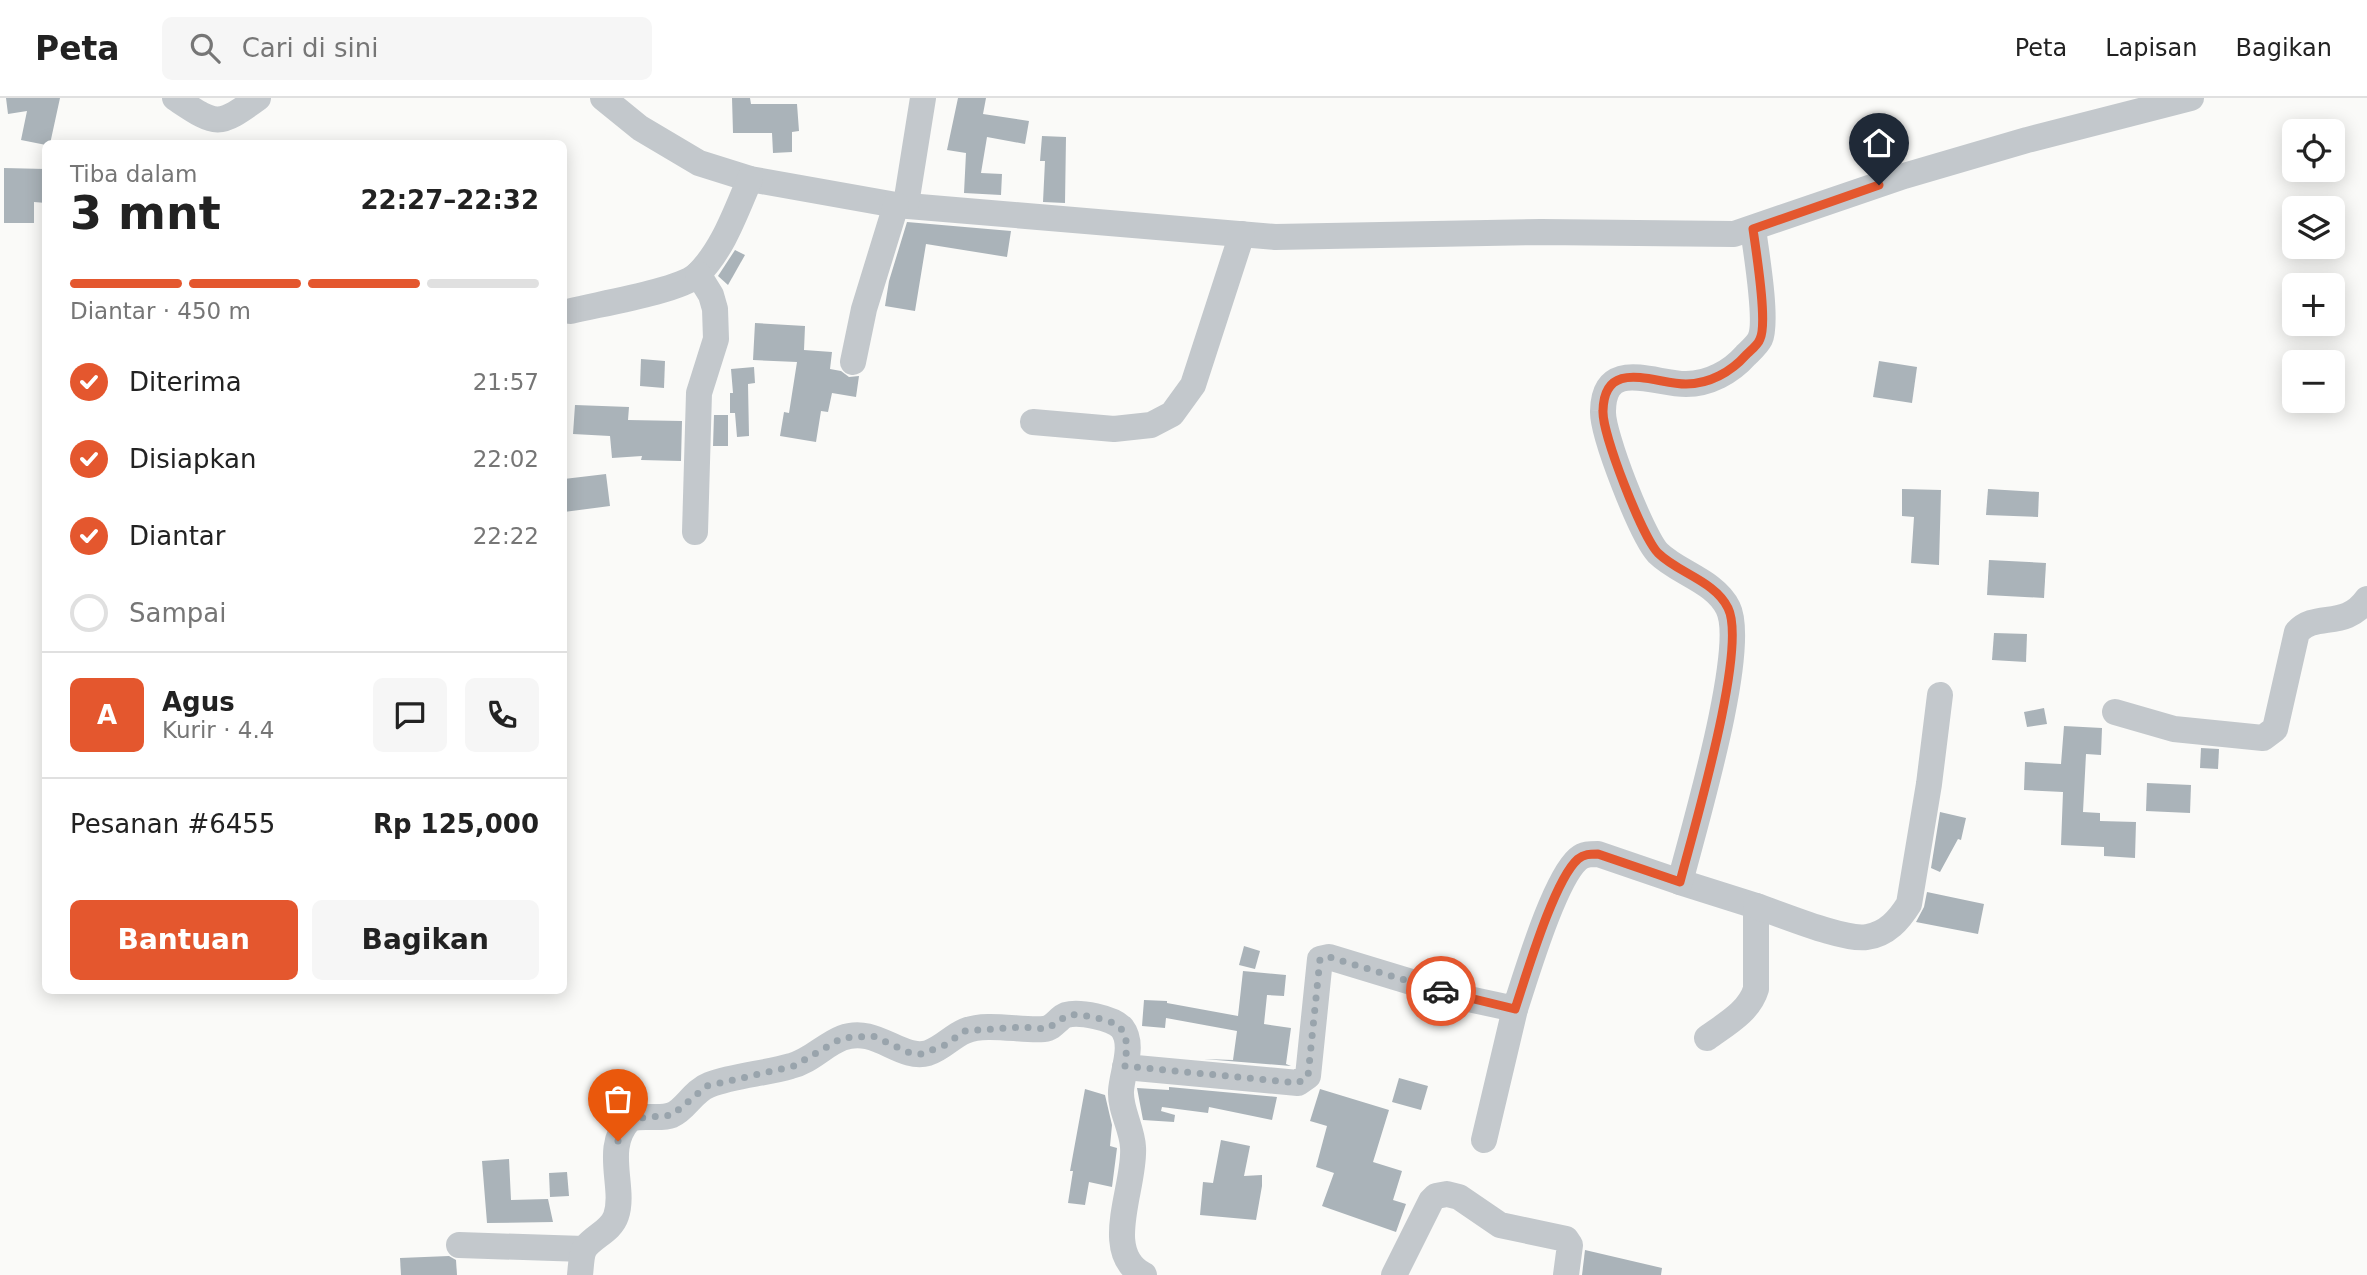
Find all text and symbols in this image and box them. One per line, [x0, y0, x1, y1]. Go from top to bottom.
search box [162, 17, 652, 80]
text: Peta [35, 29, 120, 68]
icon: search [186, 29, 224, 67]
text: Cari di sini [242, 33, 378, 63]
text: Peta [2015, 34, 2067, 62]
text: Lapisan [2105, 34, 2198, 62]
text: Bagikan [2236, 34, 2332, 62]
pin [1849, 113, 1909, 185]
map controls [2282, 119, 2345, 413]
button: locate [2282, 119, 2345, 182]
icon: home [1860, 124, 1898, 162]
text: Tiba dalam [70, 161, 197, 187]
text: 22:27–22:32 [360, 185, 539, 215]
text: 3 mnt [70, 186, 221, 240]
button: layers [2282, 196, 2345, 259]
button: + [2282, 273, 2345, 336]
text: Diantar · 450 m [70, 298, 251, 324]
button: − [2282, 350, 2345, 413]
icon: check [70, 363, 108, 401]
text: Diterima [129, 367, 242, 397]
text: 21:57 [473, 369, 539, 395]
icon: check [70, 440, 108, 478]
text: Disiapkan [129, 444, 256, 474]
text: 22:02 [473, 446, 539, 472]
icon: check [70, 517, 108, 555]
text: Diantar [129, 521, 225, 551]
text: 22:22 [473, 523, 539, 549]
text: Sampai [129, 598, 226, 628]
button: chat [373, 678, 447, 752]
button: phone [465, 678, 539, 752]
text: Agus [162, 687, 235, 717]
text: A [97, 700, 117, 730]
text: Kurir · 4.4 [162, 717, 274, 743]
text: Pesanan #6455 [70, 809, 275, 839]
text: Rp 125,000 [373, 809, 539, 839]
button: Bantuan [70, 900, 298, 980]
button: Bagikan [312, 900, 539, 980]
courier [1406, 956, 1476, 1026]
icon: car [1422, 972, 1460, 1010]
pin [588, 1069, 648, 1141]
icon: bag [599, 1080, 637, 1118]

